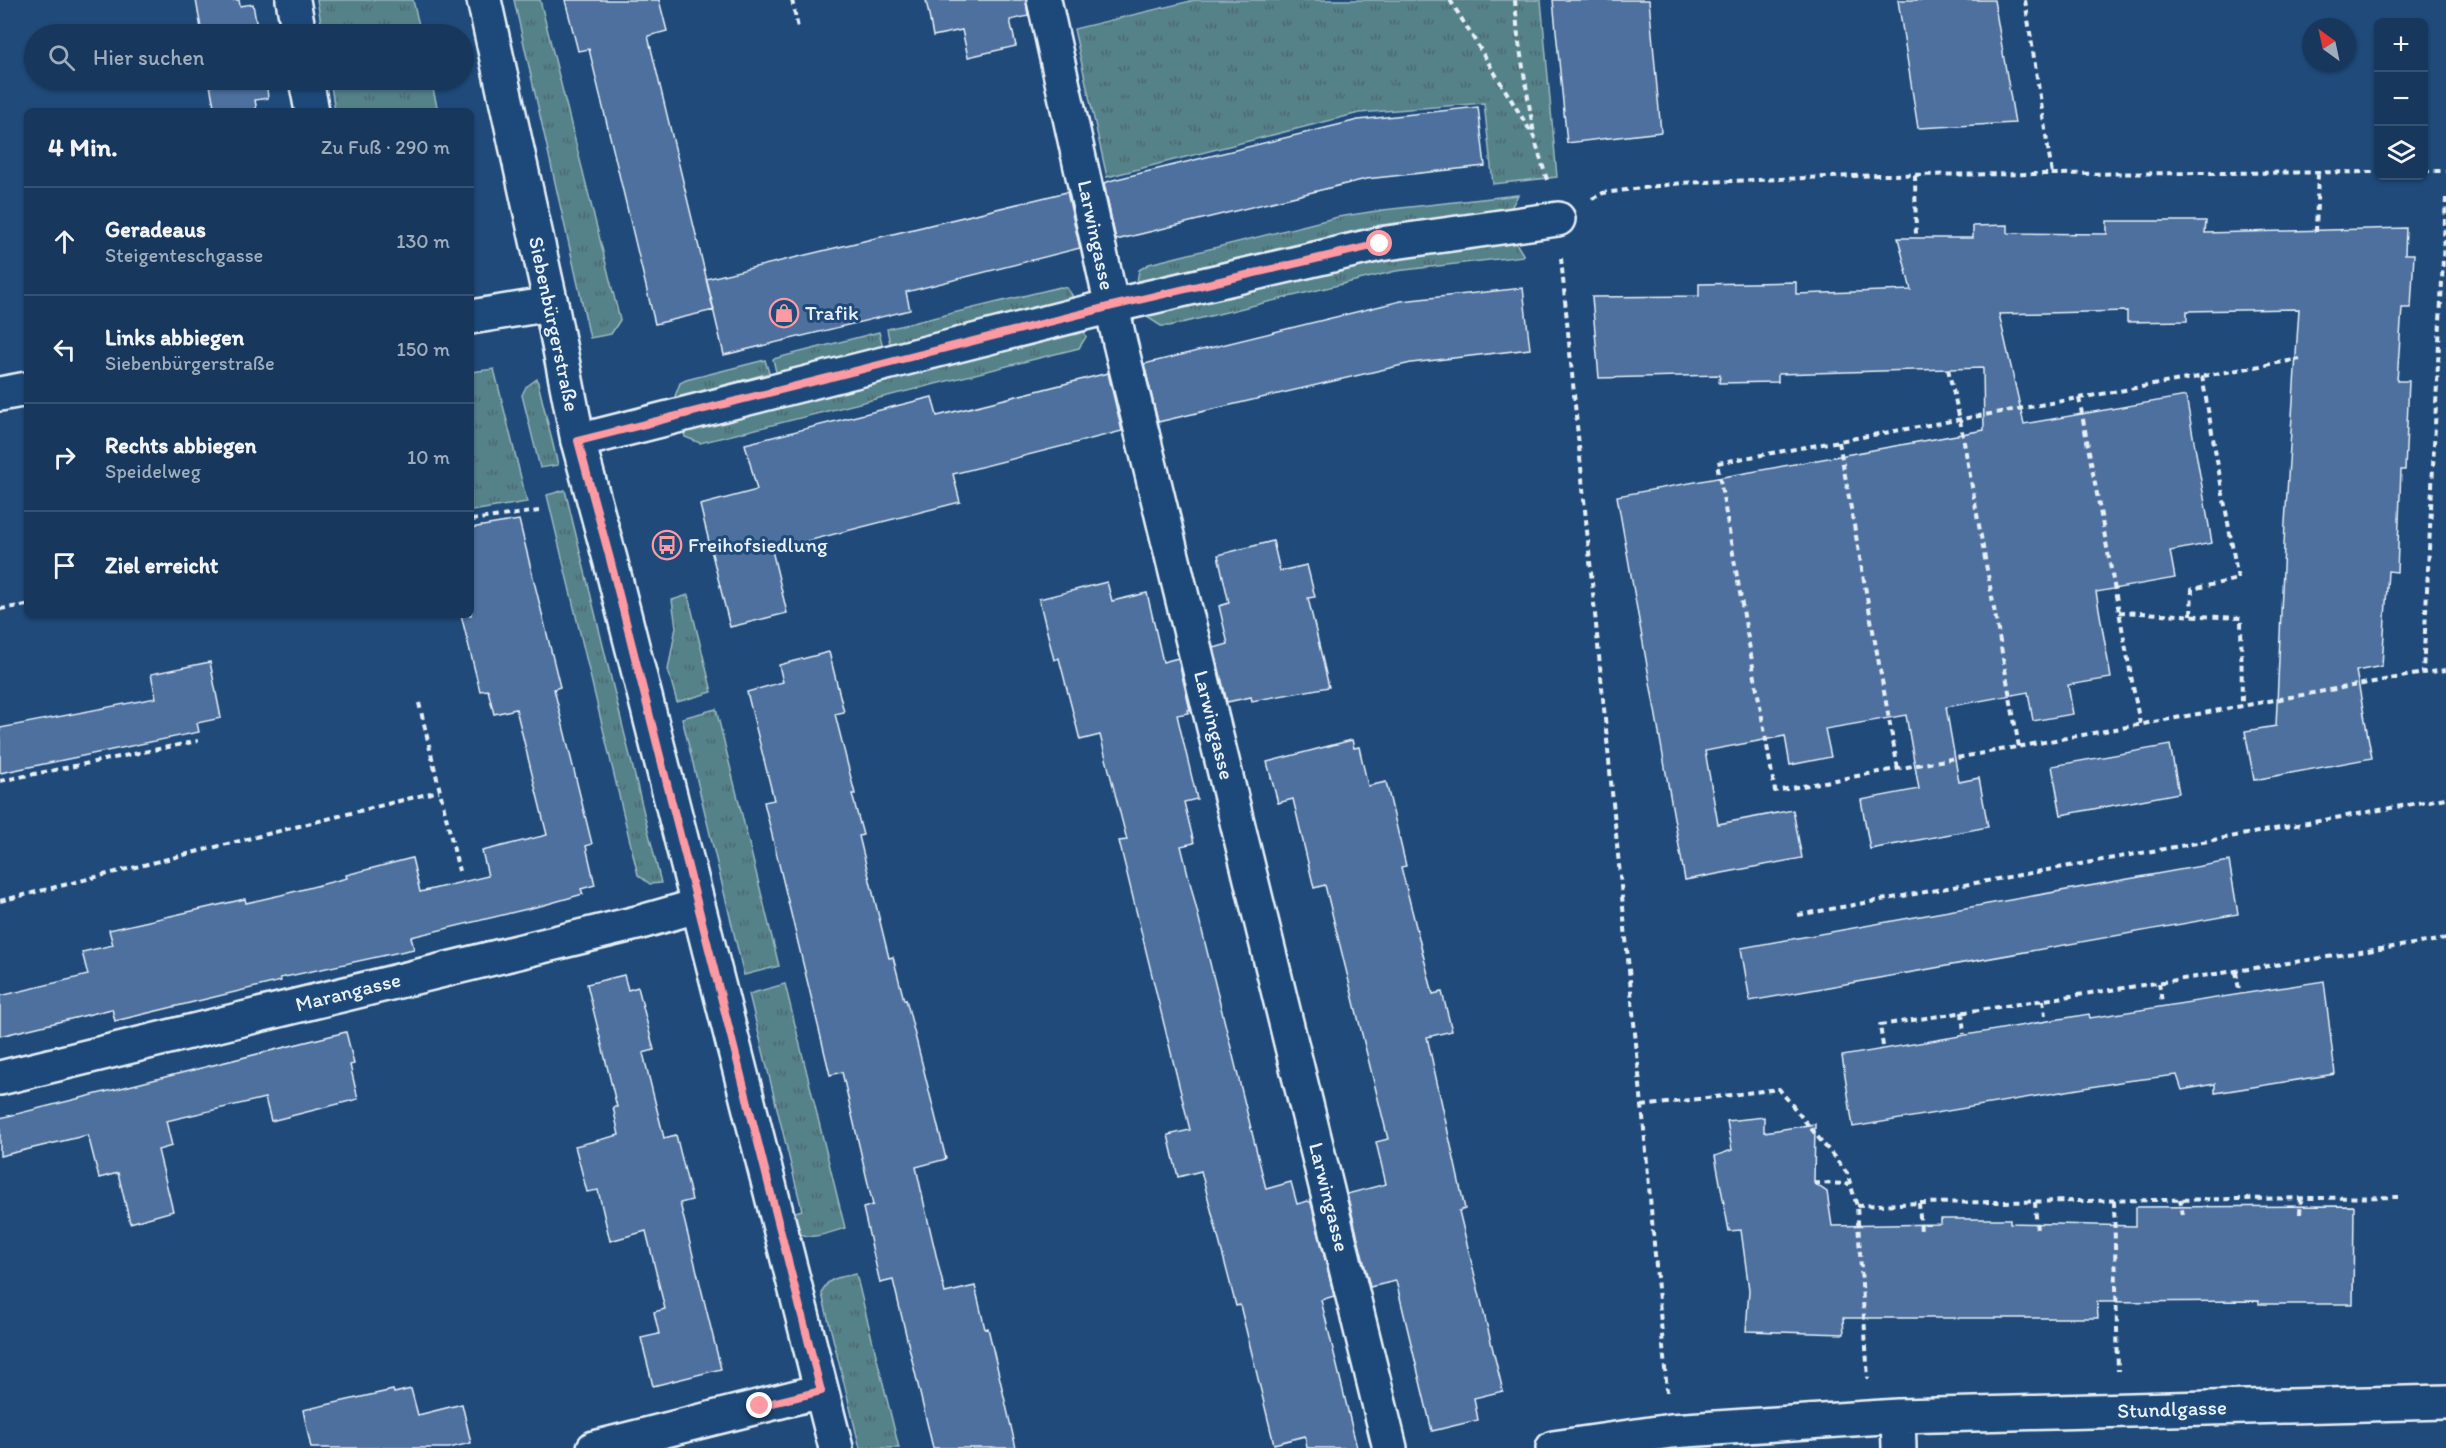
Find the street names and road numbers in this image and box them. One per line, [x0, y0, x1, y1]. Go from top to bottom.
street label: Larwingasse [1073, 178, 1120, 292]
street label: Siebenbürgerstraße [524, 234, 585, 414]
street label: Larwingasse [1189, 668, 1240, 782]
street label: Marangasse [293, 966, 403, 1017]
street label: Larwingasse [1304, 1140, 1355, 1254]
street label: Stundlgasse [2117, 1394, 2227, 1423]

